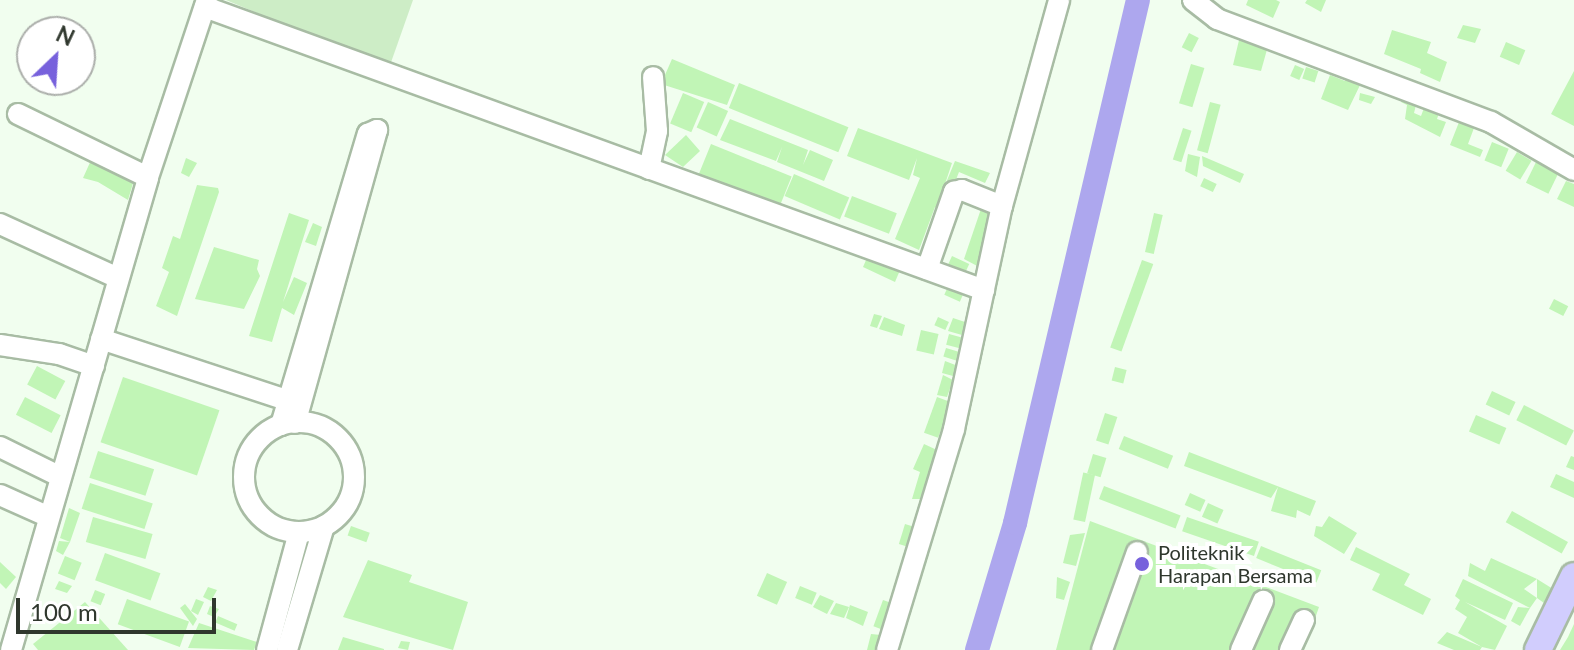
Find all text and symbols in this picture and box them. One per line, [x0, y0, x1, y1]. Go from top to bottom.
north arrow [16, 16, 96, 96]
text: N [52, 20, 79, 51]
place label: Politeknik Harapan Bersama [1158, 540, 1313, 587]
marker: Politeknik Harapan Bersama [1133, 555, 1151, 573]
scale bar [20, 582, 220, 632]
text: 100 m [30, 597, 98, 626]

